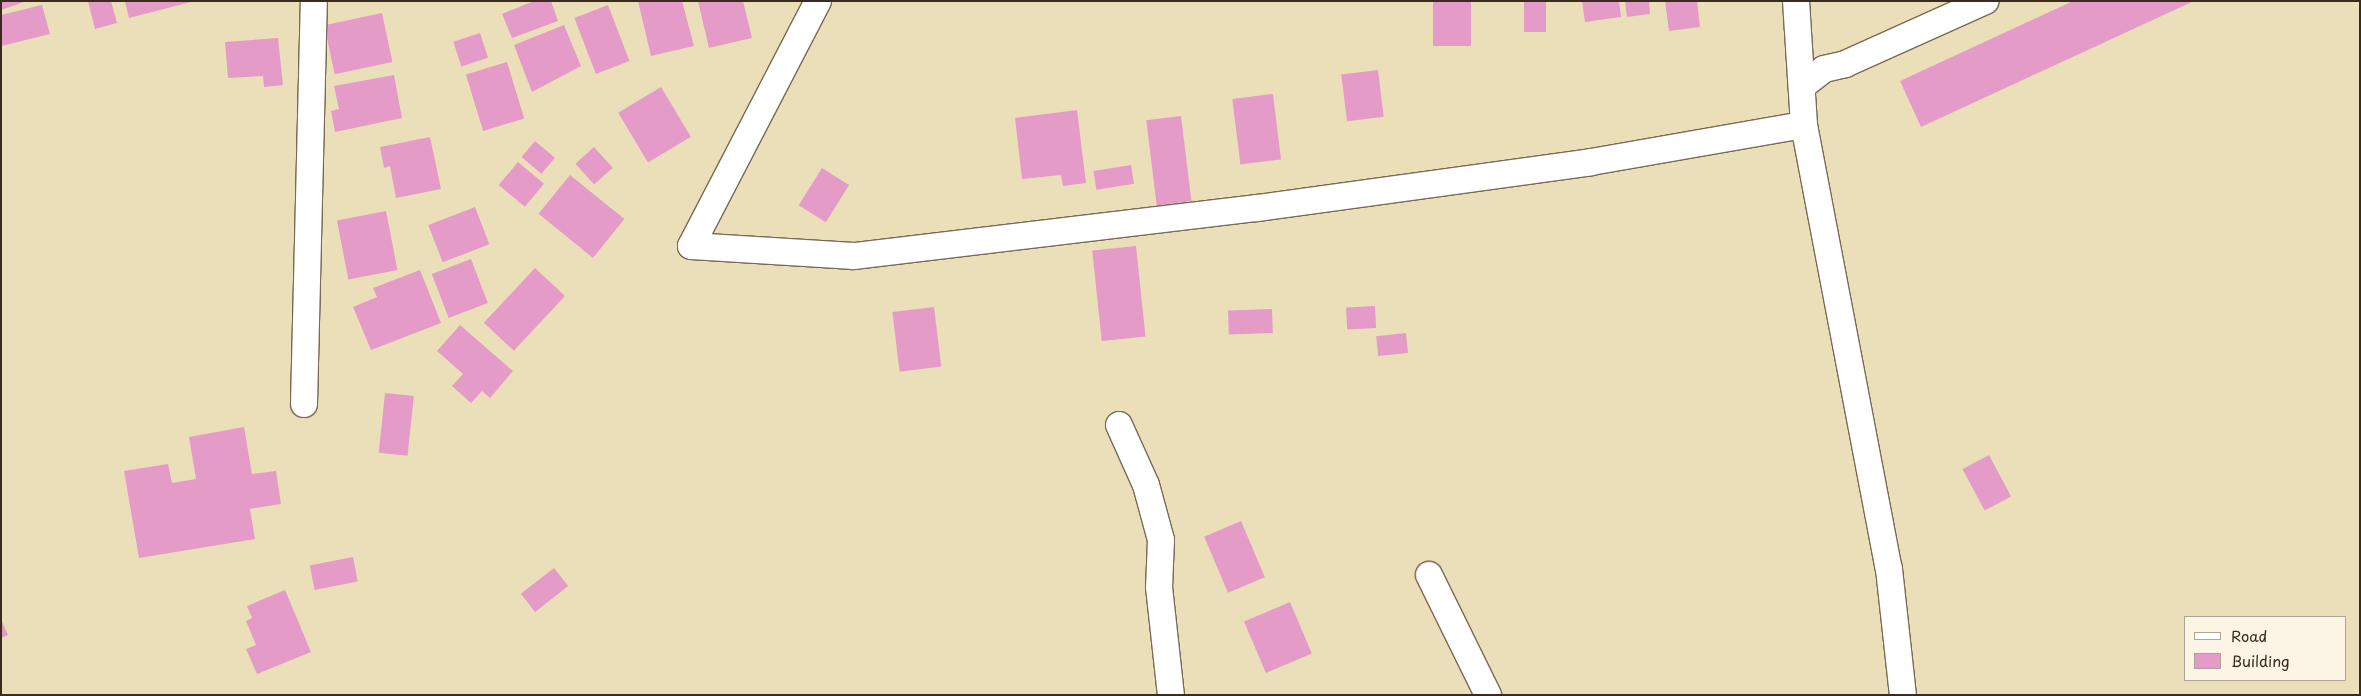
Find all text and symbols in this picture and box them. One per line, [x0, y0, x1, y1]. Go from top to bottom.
legend [2184, 616, 2346, 681]
text: Road [2231, 624, 2267, 647]
text: Building [2231, 649, 2290, 672]

